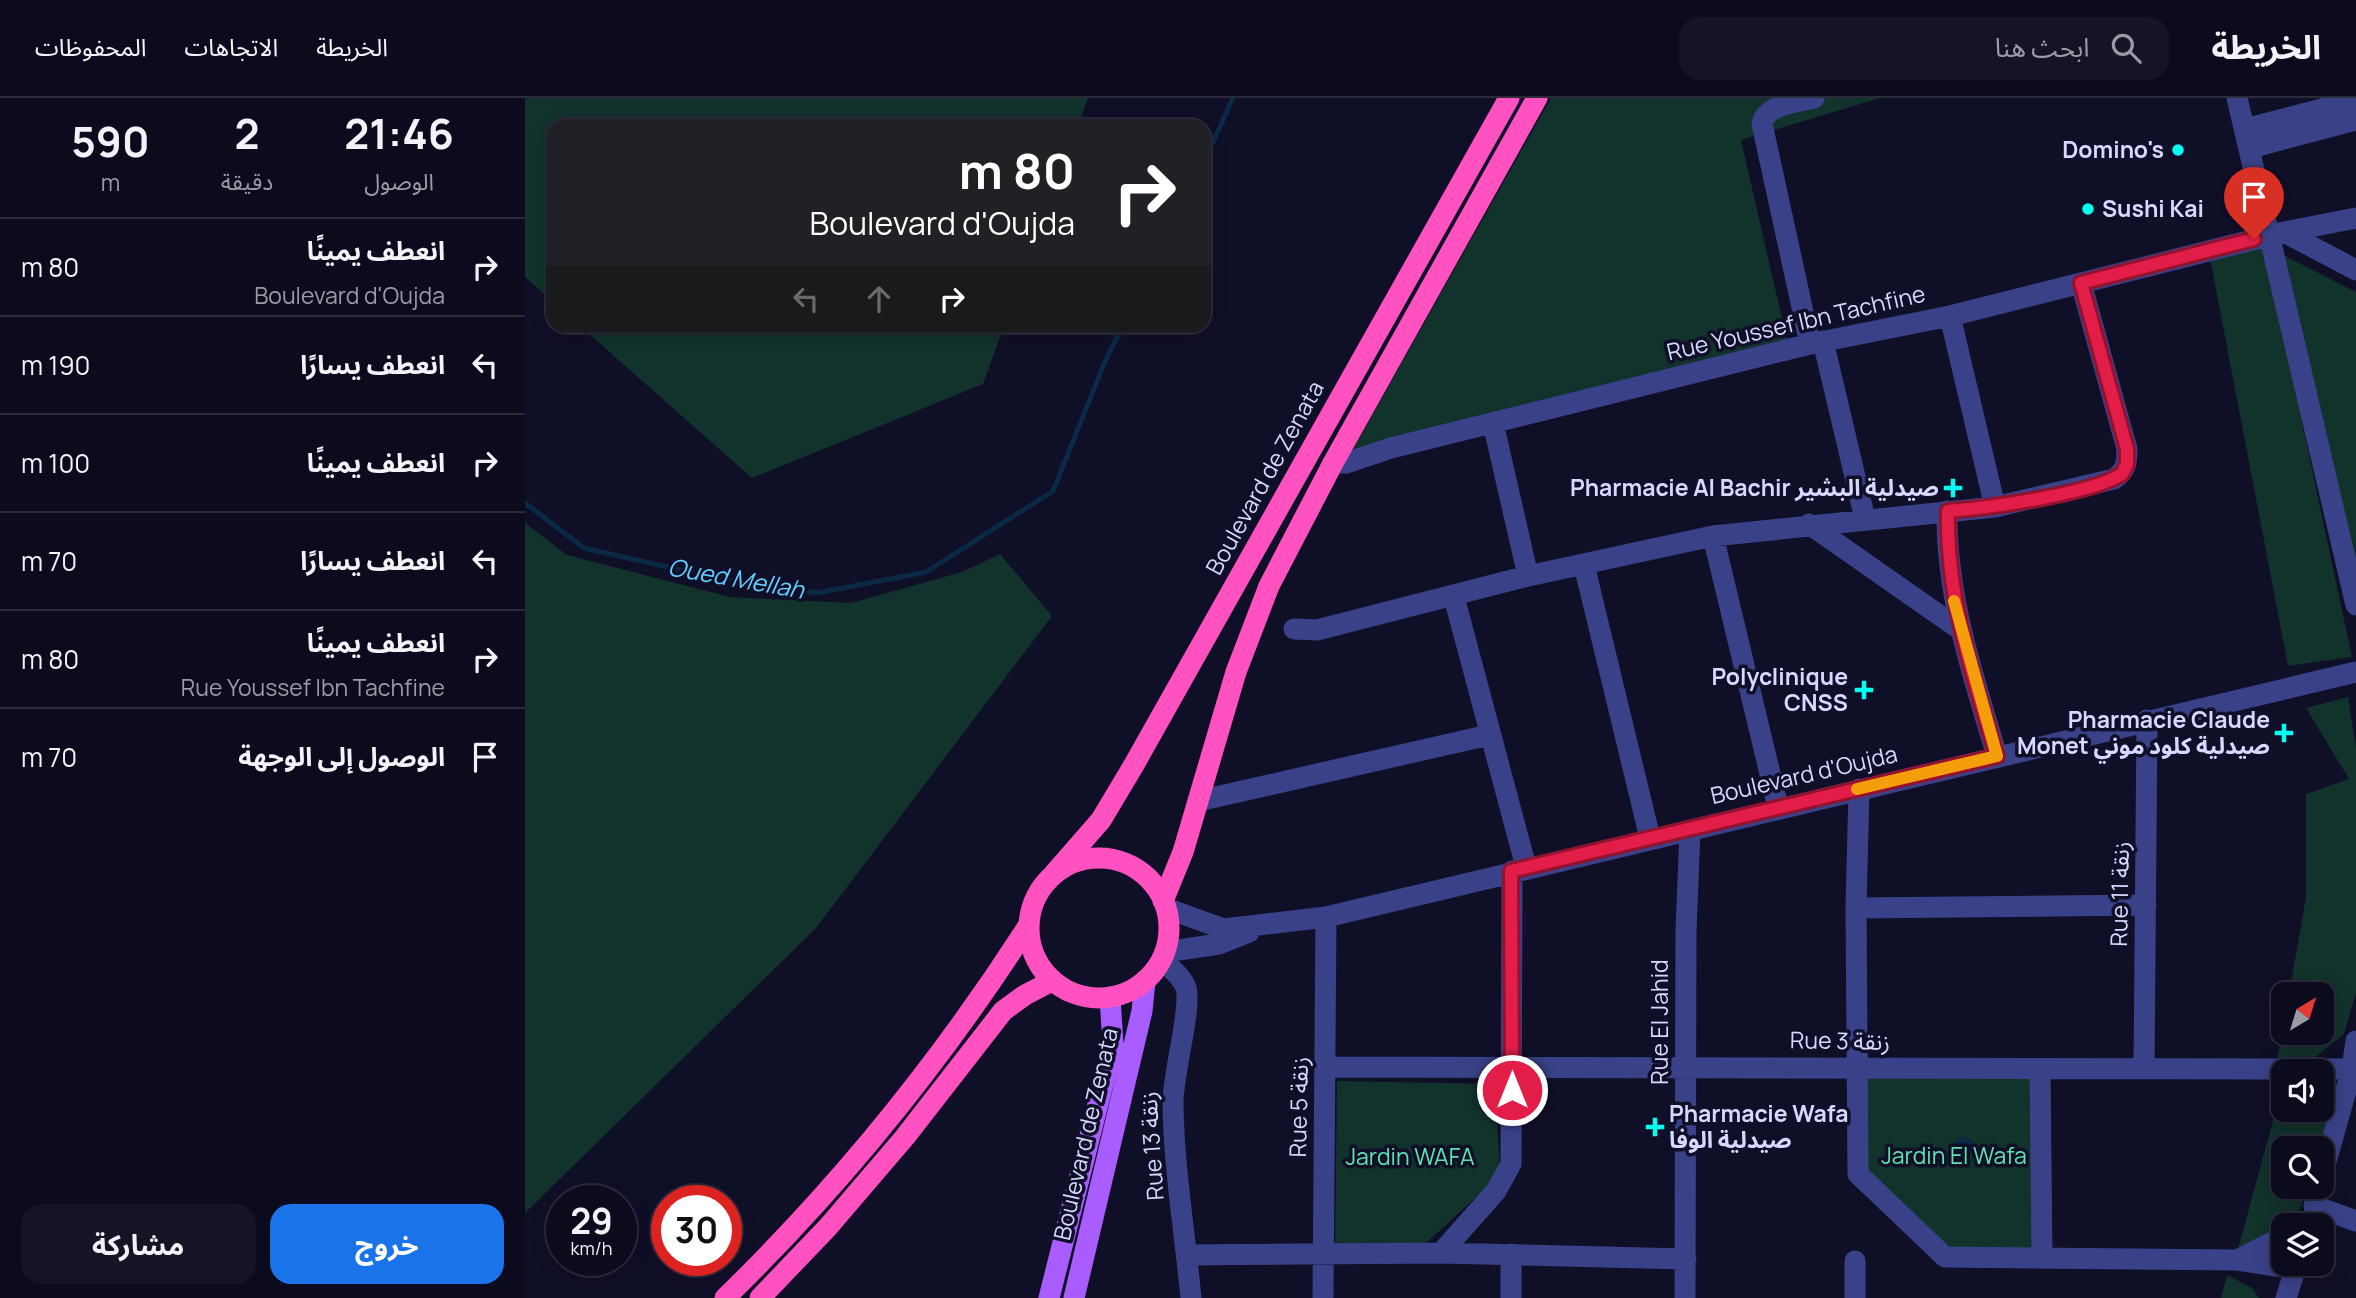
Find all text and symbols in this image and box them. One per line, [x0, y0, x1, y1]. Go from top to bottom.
search box [1679, 17, 2169, 80]
text: الخريطة [2211, 24, 2321, 69]
text: ابحث هنا [1995, 29, 2089, 65]
icon: search [2107, 29, 2145, 67]
text: المحفوظات [35, 30, 146, 63]
text: الاتجاهات [184, 30, 278, 63]
text: الخريطة [316, 30, 388, 63]
text: 2 [234, 104, 259, 162]
text: 21:46 [344, 104, 454, 162]
text: 590 [71, 112, 150, 170]
place label: Domino's [2062, 133, 2164, 165]
text: 80 m [959, 137, 1075, 204]
marker: Domino's [2170, 142, 2186, 158]
icon: right [1099, 147, 1190, 238]
text: دقيقة [221, 165, 273, 197]
text: الوصول [364, 165, 434, 197]
text: m [101, 166, 120, 198]
pin [2224, 167, 2284, 239]
icon: arrive [2235, 178, 2273, 216]
place label: Sushi Kai [2102, 192, 2204, 224]
text: Boulevard d'Oujda [810, 201, 1075, 245]
marker: Sushi Kai [2080, 201, 2096, 217]
text: انعطف يمينًا [307, 232, 445, 268]
icon: right [466, 248, 504, 286]
text: 80 m [21, 249, 79, 285]
street label: Rue Youssef Ibn Tachfine [1663, 277, 1928, 367]
text: Boulevard d'Oujda [254, 279, 445, 311]
icon: left [787, 280, 825, 318]
icon: ahead [860, 280, 898, 318]
icon: right [933, 280, 971, 318]
text: انعطف يسارًا [300, 346, 445, 382]
icon: left [466, 346, 504, 384]
text: 190 m [21, 347, 90, 383]
street label: Boulevard de Zenata [1198, 375, 1331, 580]
text: انعطف يمينًا [307, 444, 445, 480]
icon: right [466, 444, 504, 482]
text: 100 m [21, 445, 90, 481]
place label: Pharmacie Al Bachir صيدلية البشير [1570, 471, 1939, 503]
marker: Pharmacie Al Bachir صيدلية البشير [1945, 480, 1961, 496]
text: انعطف يسارًا [300, 542, 445, 578]
icon: left [466, 542, 504, 580]
text: 70 m [21, 543, 77, 579]
water label: Oued Mellah [666, 549, 808, 606]
text: انعطف يمينًا [307, 624, 445, 660]
icon: right [466, 640, 504, 678]
text: 80 m [21, 641, 79, 677]
place label: Polyclinique CNSS [1711, 660, 1848, 718]
text: Rue Youssef Ibn Tachfine [181, 671, 445, 703]
marker: Polyclinique CNSS [1854, 680, 1874, 700]
place label: Pharmacie Claude Monet صيدلية كلود موني [2017, 703, 2270, 764]
marker: Pharmacie Claude Monet صيدلية كلود موني [2276, 725, 2292, 741]
street label: Boulevard d'Oujda [1707, 737, 1900, 811]
text: الوصول إلى الوجهة [238, 738, 445, 774]
icon: arrive [466, 738, 504, 776]
text: 70 m [21, 739, 77, 775]
street label: Rue 11 زنقة [2102, 841, 2136, 947]
street label: Rue El Jahid [1643, 959, 1675, 1085]
north arrow [2271, 982, 2335, 1045]
map controls [2271, 982, 2334, 1276]
street label: Rue 3 زنقة [1790, 1023, 1890, 1057]
street label: Boulevard de Zenata [1045, 1024, 1125, 1243]
position arrow [1475, 1053, 1549, 1127]
street label: Rue 5 زنقة [1281, 1056, 1315, 1158]
button: sound [2271, 1059, 2334, 1122]
street label: Rue 13 زنقة [1131, 1091, 1171, 1202]
place label: Pharmacie Wafa صيدلية الوفا [1669, 1097, 1848, 1155]
marker: Pharmacie Wafa صيدلية الوفا [1647, 1119, 1663, 1135]
button: search [2271, 1136, 2334, 1199]
park label: Jardin El Wafa [1881, 1139, 2027, 1171]
park label: Jardin WAFA [1345, 1140, 1475, 1172]
speed limit sign: 30 [651, 1185, 742, 1276]
text: 29 [570, 1197, 613, 1245]
button: مشاركة [21, 1204, 256, 1284]
button: خروج [270, 1204, 504, 1284]
button: layers [2271, 1213, 2334, 1276]
text: km/h [571, 1236, 612, 1260]

